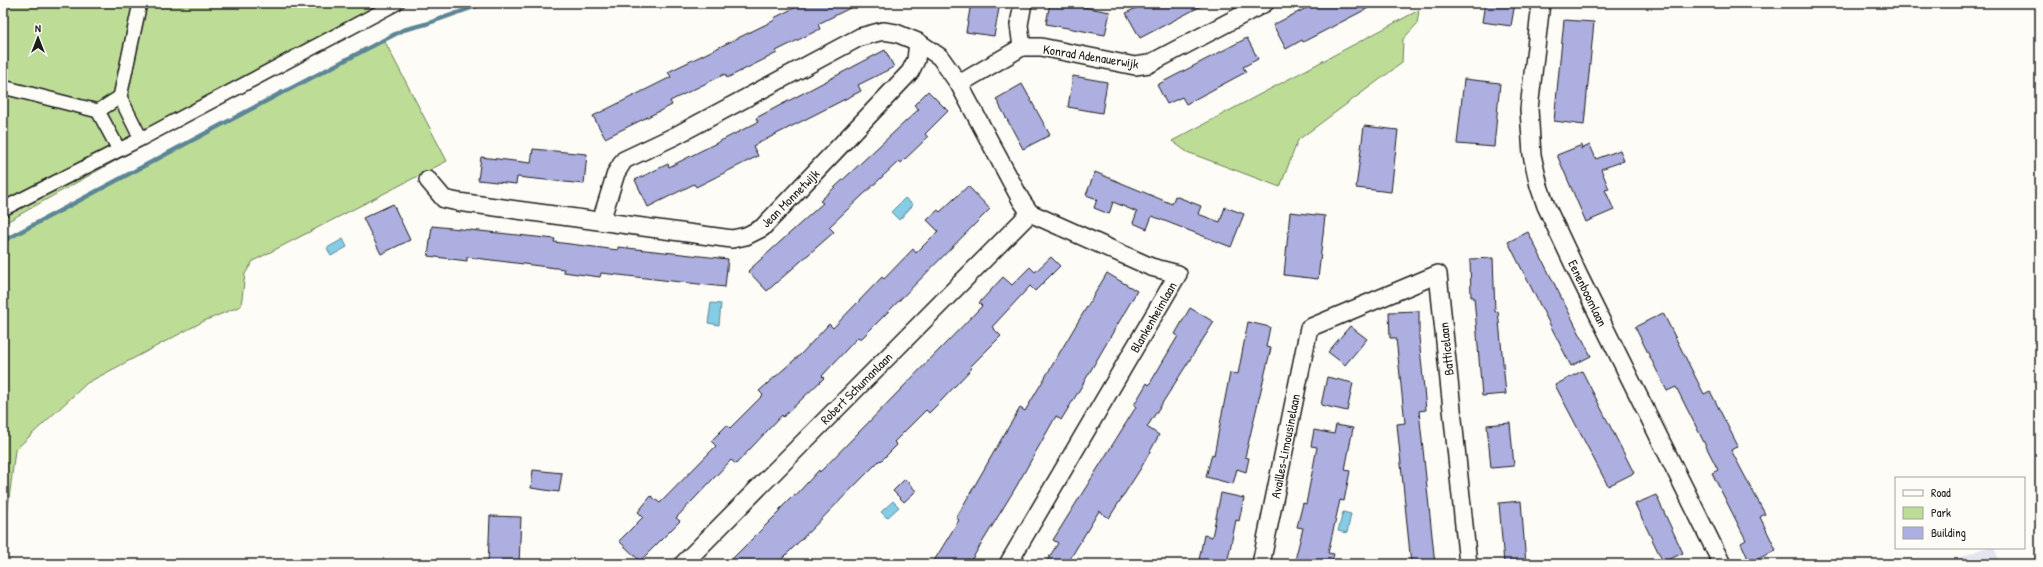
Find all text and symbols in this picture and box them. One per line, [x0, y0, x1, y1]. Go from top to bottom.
north arrow [18, 18, 58, 58]
text: N [35, 21, 41, 35]
street label: Konrad Adenauerwijk [1042, 40, 1141, 73]
street label: Jean Monnetwijk [757, 164, 824, 231]
street label: Eenenboomlaan [1564, 257, 1612, 329]
street label: Blankenheimlaan [1125, 278, 1181, 356]
street label: Batticelaan [1434, 321, 1458, 376]
street label: Robert Schumanlaan [816, 348, 896, 428]
street label: Availles-Limousinelaan [1266, 392, 1304, 500]
legend [1895, 477, 2025, 549]
text: Road [1931, 484, 1951, 501]
text: Park [1931, 504, 1951, 521]
text: Building [1931, 524, 1966, 541]

